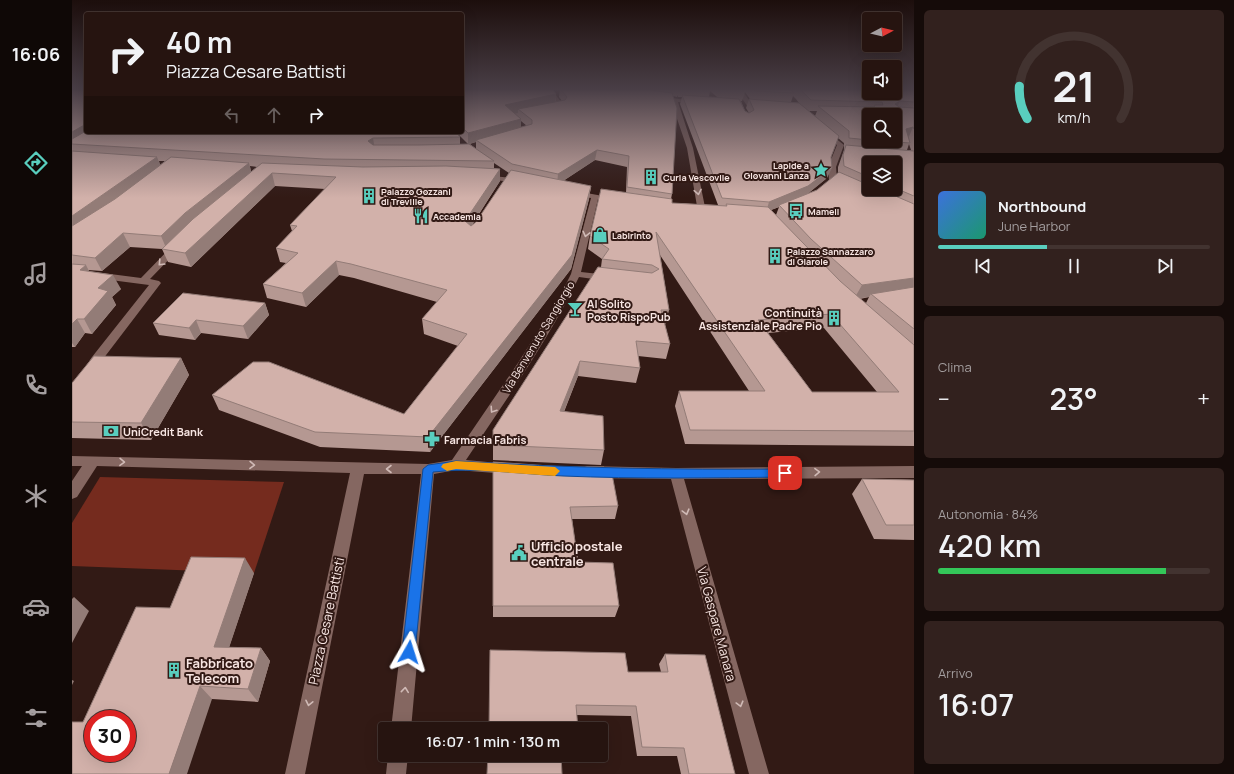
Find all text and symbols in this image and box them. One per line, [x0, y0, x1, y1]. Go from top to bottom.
north arrow [862, 12, 902, 52]
map controls [862, 12, 902, 196]
text: 40 m [166, 23, 232, 61]
icon: right [100, 28, 152, 80]
text: 16:06 [12, 42, 60, 66]
text: 21 [1053, 58, 1096, 114]
text: Piazza Cesare Battisti [166, 59, 346, 83]
button: sound [862, 60, 902, 100]
icon: left [221, 104, 243, 126]
icon: ahead [263, 104, 285, 126]
icon: right [305, 104, 327, 126]
button: search [862, 108, 902, 148]
text: km/h [1057, 108, 1091, 127]
icon: directions [22, 149, 50, 177]
button: layers [862, 156, 902, 196]
place label: Lapide a Giovanni Lanza [744, 159, 809, 182]
place icon: Lapide a Giovanni Lanza [812, 161, 830, 179]
building icon: Curia Vescovile [642, 168, 660, 186]
place label: Curia Vescovile [663, 171, 730, 184]
place label: Palazzo Gozzani di Treville [381, 185, 451, 208]
building icon: Palazzo Gozzani di Treville [360, 187, 378, 205]
one-way arrow [693, 189, 702, 195]
text: Northbound [998, 196, 1086, 217]
bus stop icon: Mameli [787, 202, 805, 220]
place label: Mameli [808, 205, 839, 218]
restaurant icon: Accademia [412, 207, 430, 225]
place label: Accademia [433, 210, 481, 223]
text: June Harbor [998, 217, 1071, 235]
shop icon: Labirinto [591, 226, 609, 244]
place label: Labirinto [612, 229, 651, 242]
one-way arrow [582, 231, 590, 238]
place label: Palazzo Sannazzaro di Giarole [787, 245, 874, 268]
building icon: Palazzo Sannazzaro di Giarole [766, 247, 784, 265]
icon: previous [972, 255, 994, 277]
icon: pause [1063, 255, 1085, 277]
icon: next [1154, 255, 1176, 277]
one-way arrow [158, 258, 165, 266]
icon: music [22, 260, 50, 288]
street label: Via Benvenuto Sangiorgio [498, 278, 578, 396]
place label: Al Solito Posto RispoPub [587, 296, 671, 324]
bar icon: Al Solito Posto RispoPub [566, 300, 584, 318]
place label: Continuità Assistenziale Padre Pio [699, 305, 822, 333]
building icon: Continuità Assistenziale Padre Pio [825, 309, 843, 327]
text: Clima [938, 358, 972, 376]
icon: phone [22, 371, 50, 399]
text: 23° [1049, 378, 1098, 419]
text: − [938, 384, 950, 414]
text: + [1197, 384, 1210, 414]
one-way arrow [490, 406, 498, 413]
bank icon: UniCredit Bank [102, 422, 120, 440]
place label: UniCredit Bank [123, 424, 204, 439]
pharmacy icon: Farmacia Fabris [423, 430, 441, 448]
place label: Farmacia Fabris [444, 432, 526, 447]
pin [768, 456, 802, 490]
one-way arrow [119, 458, 125, 466]
one-way arrow [249, 461, 255, 469]
icon: arrive [774, 462, 796, 484]
one-way arrow [386, 465, 392, 473]
one-way arrow [814, 468, 820, 476]
icon: climate [22, 482, 50, 510]
text: Autonomia · 84% [938, 505, 1038, 523]
one-way arrow [681, 508, 690, 515]
text: 420 km [938, 525, 1041, 566]
place label: Ufficio postale centrale [531, 537, 623, 570]
public building icon: Ufficio postale centrale [510, 544, 528, 562]
street label: Piazza Cesare Battisti [304, 556, 348, 686]
street label: Via Gaspare Manara [693, 565, 741, 683]
icon: car [22, 593, 50, 621]
position arrow [388, 631, 430, 673]
place label: Fabbricato Telecom [186, 654, 253, 687]
building icon: Fabbricato Telecom [165, 661, 183, 679]
text: Arrivo [938, 664, 973, 682]
text: 16:07 [938, 684, 1014, 725]
one-way arrow [400, 687, 409, 693]
one-way arrow [306, 700, 314, 706]
one-way arrow [735, 701, 744, 708]
icon: filters [22, 704, 50, 732]
speed limit sign: 30 [84, 710, 136, 762]
text: 16:07 · 1 min · 130 m [426, 731, 560, 752]

